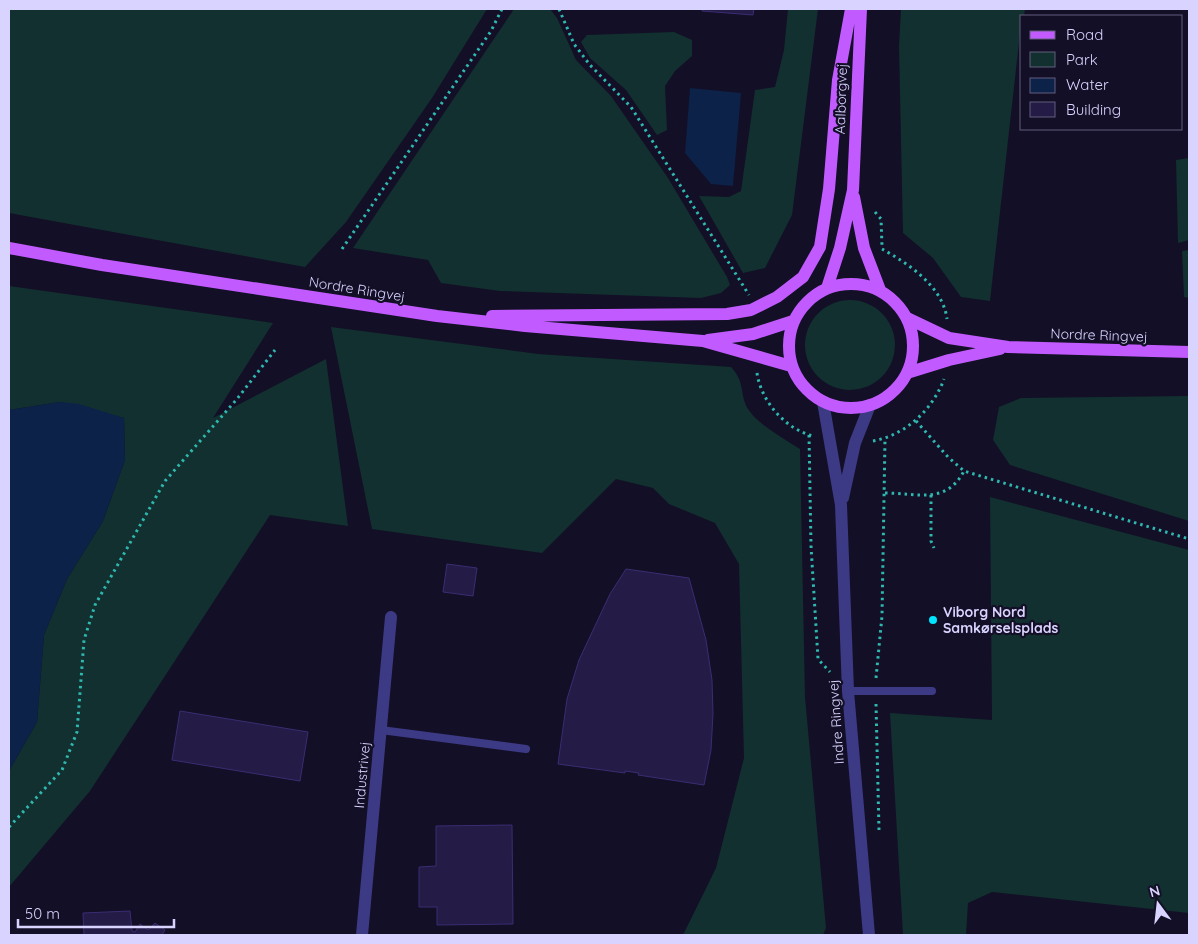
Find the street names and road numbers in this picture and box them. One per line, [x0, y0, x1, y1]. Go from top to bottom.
street label: Aalborgvej [831, 63, 851, 135]
street label: Nordre Ringvej [308, 273, 406, 305]
street label: Nordre Ringvej [1050, 324, 1148, 346]
street label: Indre Ringvej [824, 679, 848, 765]
street label: Industrivej [350, 741, 374, 809]

